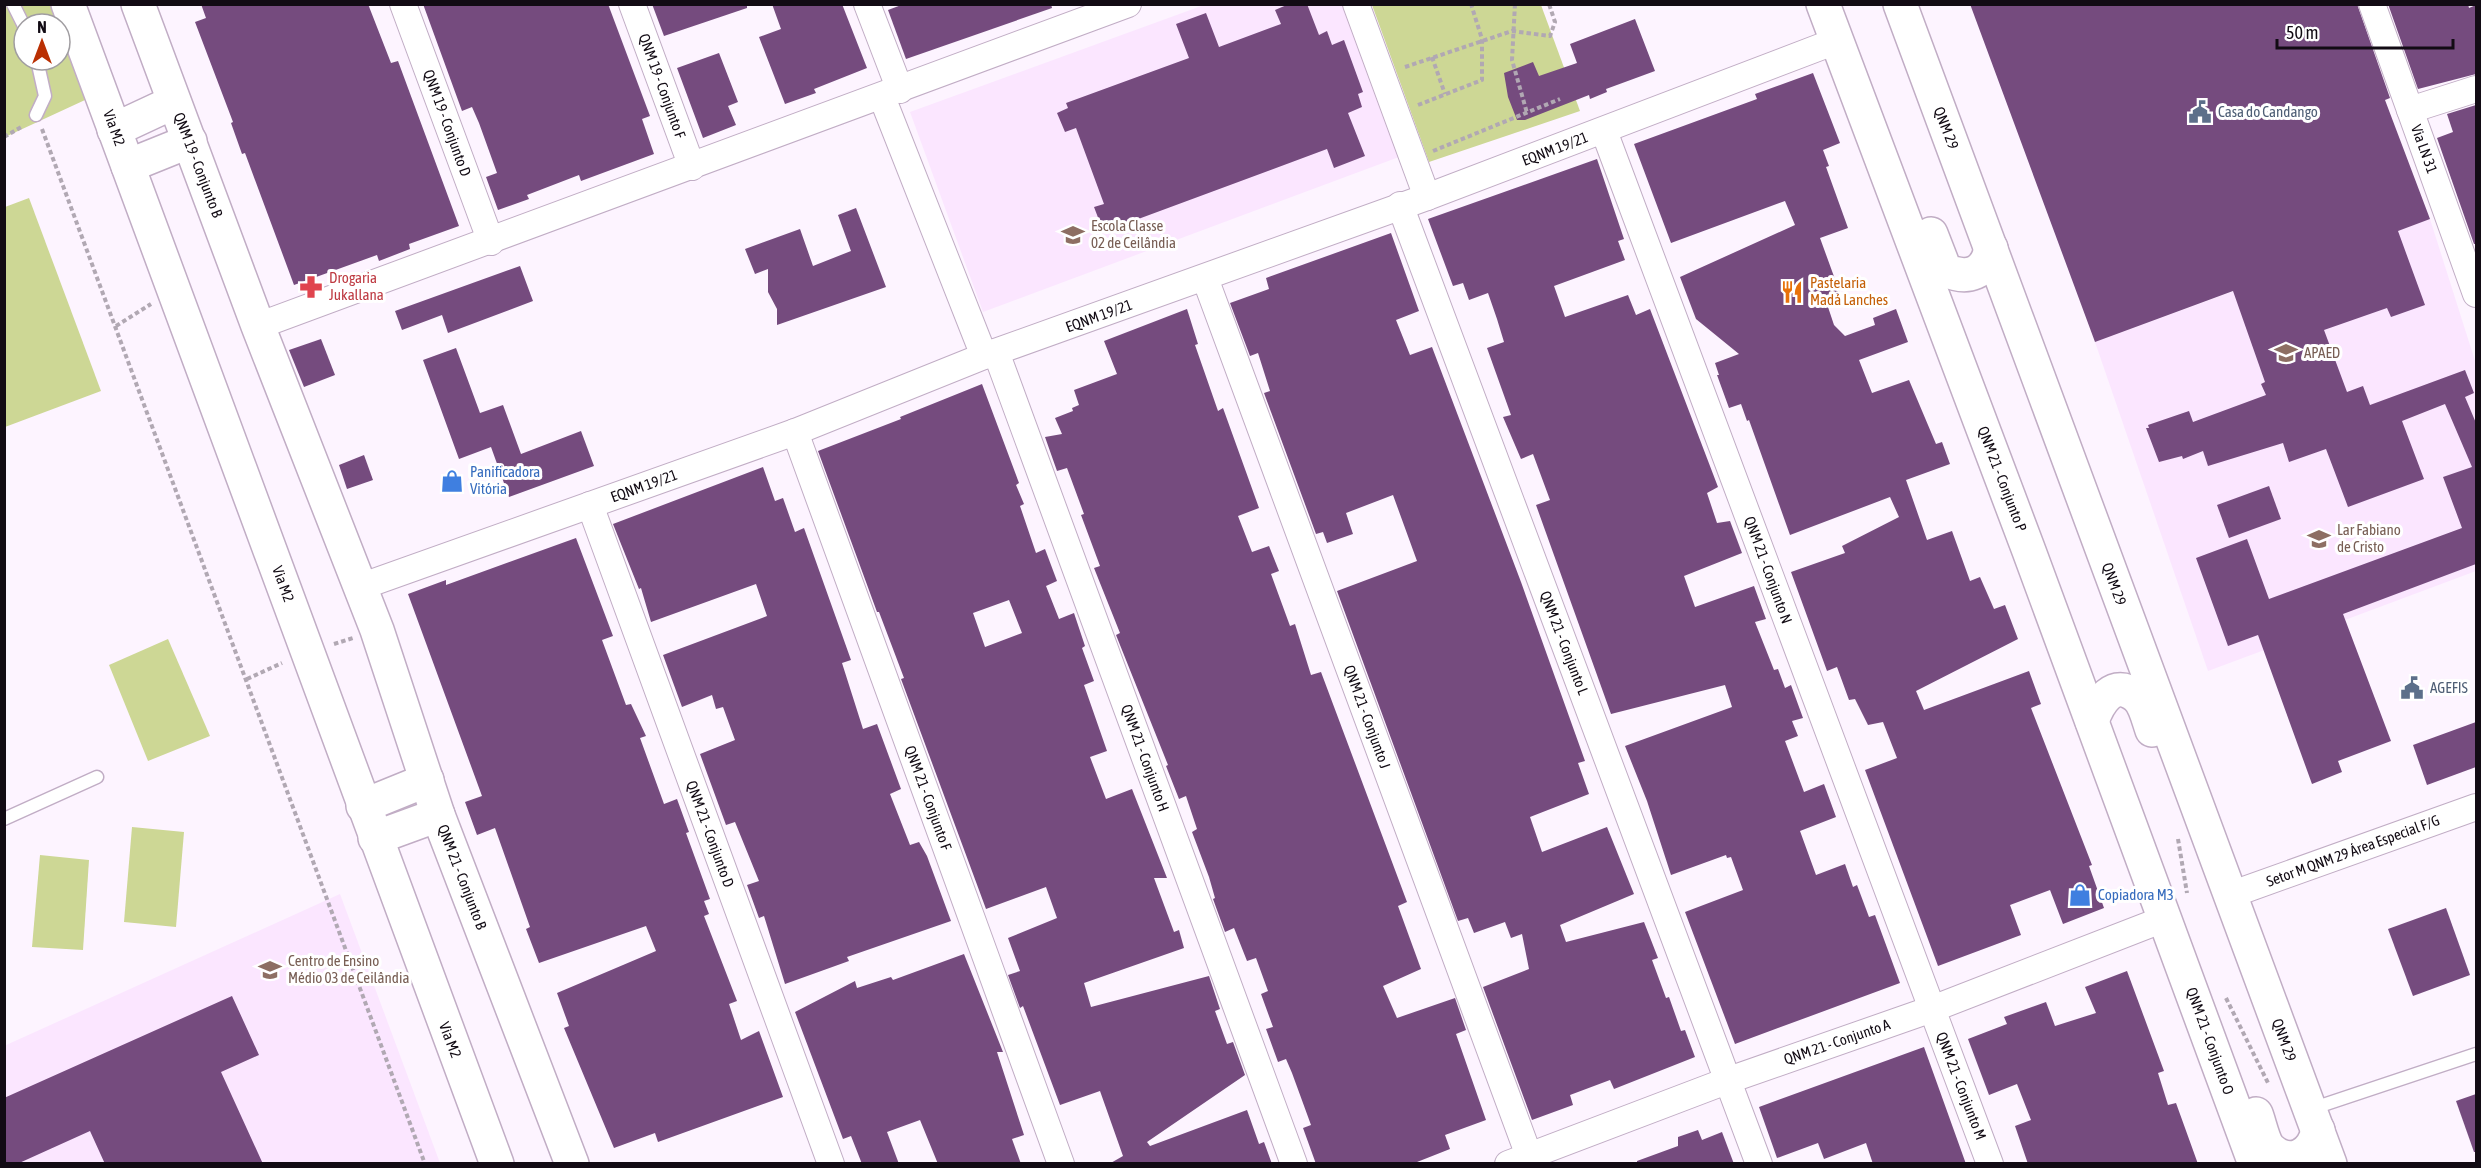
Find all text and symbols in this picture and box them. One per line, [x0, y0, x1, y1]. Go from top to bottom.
north arrow [12, 12, 72, 72]
scale bar [2277, 12, 2452, 50]
text: N [37, 18, 47, 36]
text: 50 m [2286, 22, 2318, 43]
street label: QNM 19 - Conjunto F [636, 31, 689, 140]
street label: QNM 19 - Conjunto D [420, 67, 475, 179]
public building icon: Casa do Candango [2187, 99, 2213, 125]
place label: Casa do Candango [2218, 103, 2318, 120]
street label: QNM 29 [1931, 104, 1962, 151]
street label: Via M2 [100, 108, 129, 148]
street label: QNM 19 - Conjunto B [171, 110, 226, 220]
street label: Via LN 31 [2408, 122, 2441, 176]
street label: EQNM 19/21 [1519, 128, 1590, 169]
place label: Escola Classe 02 de Ceilândia [1091, 217, 1176, 251]
school or university icon: Escola Classe 02 de Ceilândia [1060, 222, 1086, 248]
place label: Drogaria Jukallana [329, 269, 384, 303]
pharmacy icon: Drogaria Jukallana [298, 274, 324, 300]
place label: Pastelaria Madá Lanches [1810, 274, 1888, 308]
restaurant icon: Pastelaria Madá Lanches [1779, 279, 1805, 305]
street label: EQNM 19/21 [1063, 296, 1134, 335]
school or university icon: APAED [2273, 340, 2299, 366]
place label: APAED [2304, 344, 2340, 361]
street label: QNM 21 - Conjunto P [1975, 424, 2030, 534]
place label: Panificadora Vitória [470, 463, 540, 497]
street label: EQNM 19/21 [608, 466, 679, 505]
shop icon: Panificadora Vitória [439, 468, 465, 494]
street label: QNM 21 - Conjunto N [1741, 514, 1796, 626]
place label: Lar Fabiano de Cristo [2337, 521, 2401, 555]
school or university icon: Lar Fabiano de Cristo [2306, 526, 2332, 552]
street label: QNM 29 [2099, 560, 2130, 607]
street label: Via M2 [269, 564, 298, 604]
street label: QNM 21 - Conjunto L [1537, 589, 1592, 697]
street label: QNM 21 - Conjunto J [1341, 663, 1394, 771]
public building icon: AGEFIS [2399, 675, 2425, 701]
place label: AGEFIS [2430, 679, 2468, 696]
street label: QNM 21 - Conjunto H [1118, 702, 1173, 814]
street label: QNM 21 - Conjunto F [902, 743, 955, 852]
street label: QNM 21 - Conjunto D [683, 778, 738, 890]
street label: Setor M QNM 29 Área Especial F/G [2264, 811, 2442, 890]
street label: QNM 21 - Conjunto B [435, 822, 490, 932]
shop icon: Copiadora M3 [2067, 882, 2093, 908]
place label: Copiadora M3 [2098, 886, 2174, 903]
place label: Centro de Ensino Médio 03 de Ceilândia [288, 952, 409, 986]
school or university icon: Centro de Ensino Médio 03 de Ceilândia [257, 957, 283, 983]
street label: QNM 21 - Conjunto O [2183, 985, 2238, 1097]
street label: QNM 21 - Conjunto A [1781, 1015, 1893, 1068]
street label: QNM 29 [2269, 1016, 2300, 1063]
street label: Via M2 [436, 1020, 465, 1060]
street label: QNM 21 - Conjunto M [1933, 1030, 1990, 1142]

